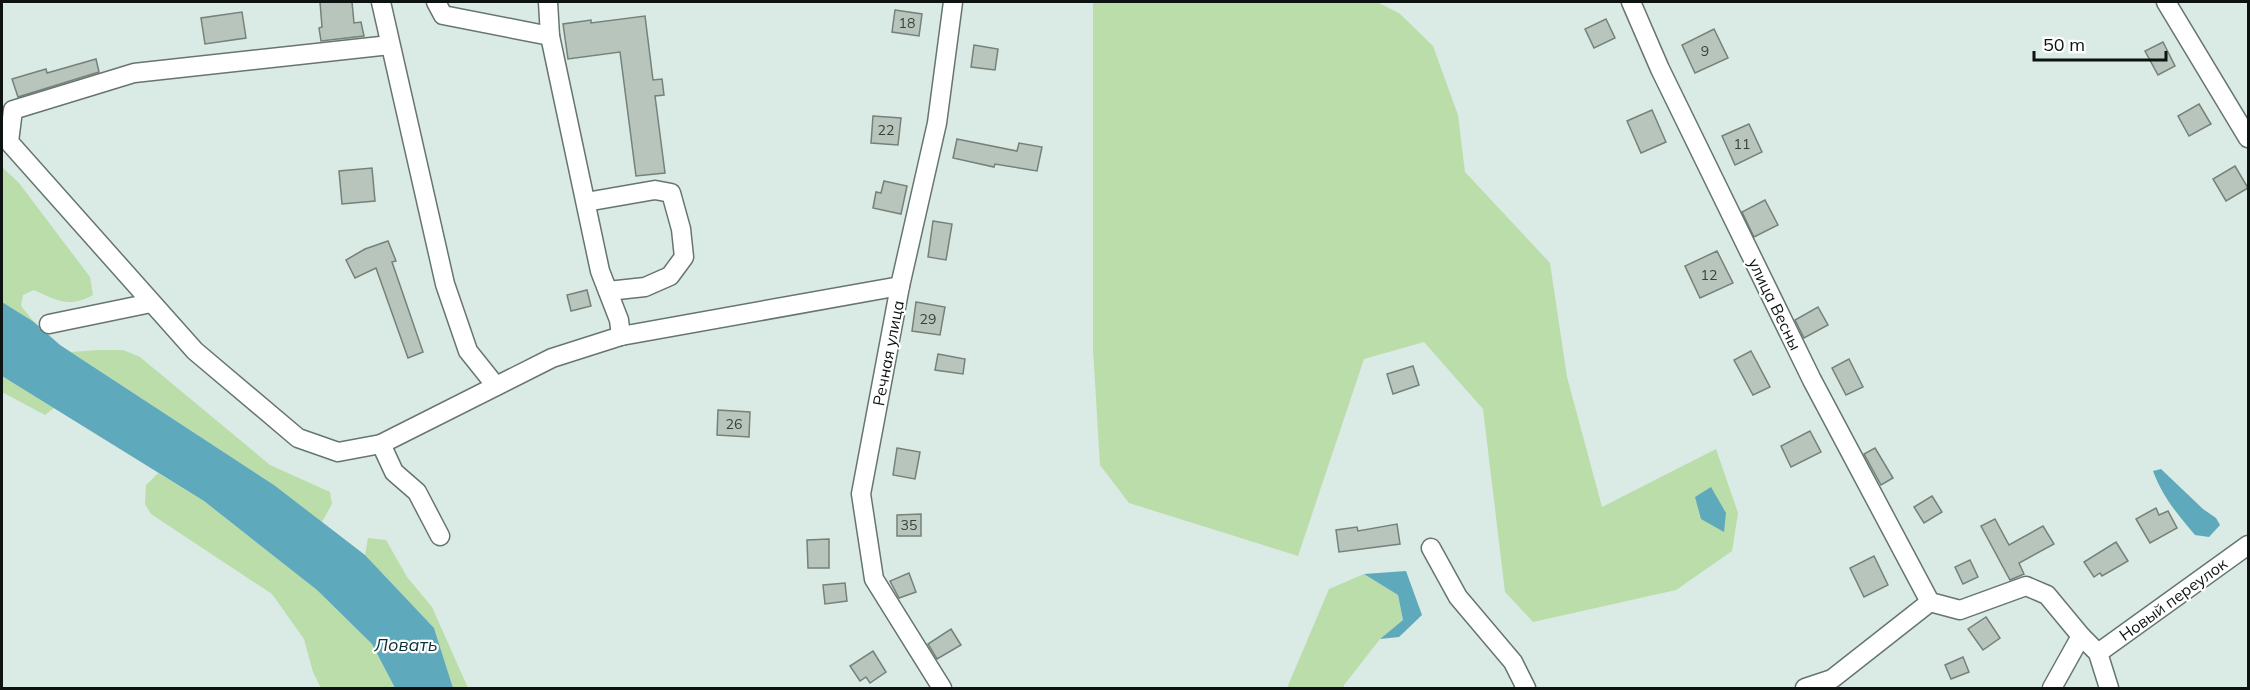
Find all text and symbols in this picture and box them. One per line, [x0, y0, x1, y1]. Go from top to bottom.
house number: 18 [899, 14, 915, 32]
scale bar [2034, 24, 2166, 62]
text: 50 m [2043, 33, 2085, 56]
house number: 9 [1701, 42, 1709, 60]
house number: 22 [878, 121, 894, 139]
house number: 11 [1734, 135, 1750, 153]
street label: улица Весны [1744, 255, 1806, 353]
house number: 12 [1701, 266, 1717, 284]
street label: Речная улица [868, 299, 908, 407]
house number: 29 [920, 310, 936, 328]
house number: 26 [726, 415, 742, 433]
house number: 35 [901, 516, 917, 534]
street label: Новый переулок [2115, 553, 2231, 645]
water label: Ловать [373, 633, 438, 656]

